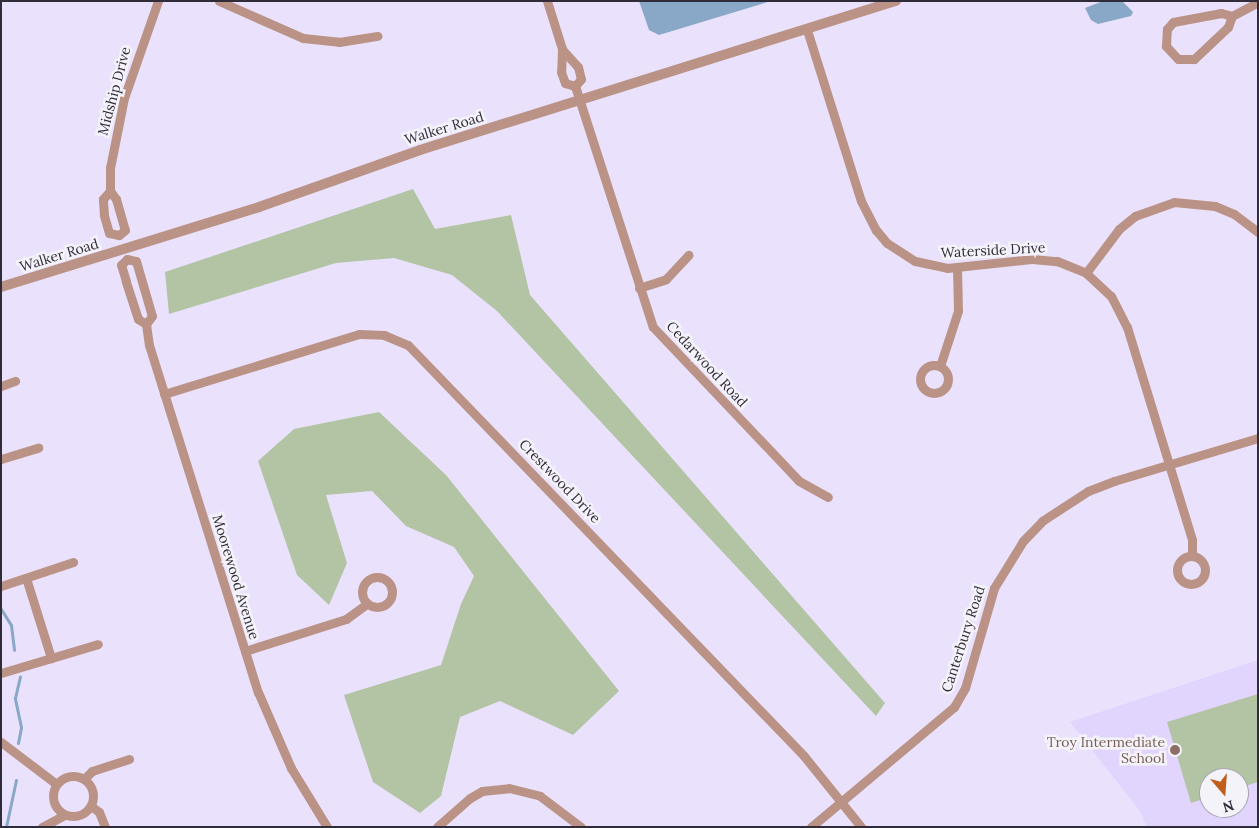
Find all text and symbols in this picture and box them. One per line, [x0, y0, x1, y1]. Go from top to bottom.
street label: Midship Drive [94, 45, 134, 137]
street label: Walker Road [403, 108, 485, 148]
street label: Walker Road [18, 235, 100, 275]
street label: Waterside Drive [940, 239, 1046, 261]
street label: Cedarwood Road [663, 318, 751, 410]
street label: Crestwood Drive [516, 436, 604, 526]
street label: Moorewood Avenue [209, 513, 263, 641]
street label: Canterbury Road [938, 584, 988, 694]
place label: Troy Intermediate School [1047, 734, 1165, 766]
marker: Troy Intermediate School [1169, 744, 1181, 756]
north arrow [1199, 768, 1249, 818]
text: N [1220, 796, 1236, 817]

